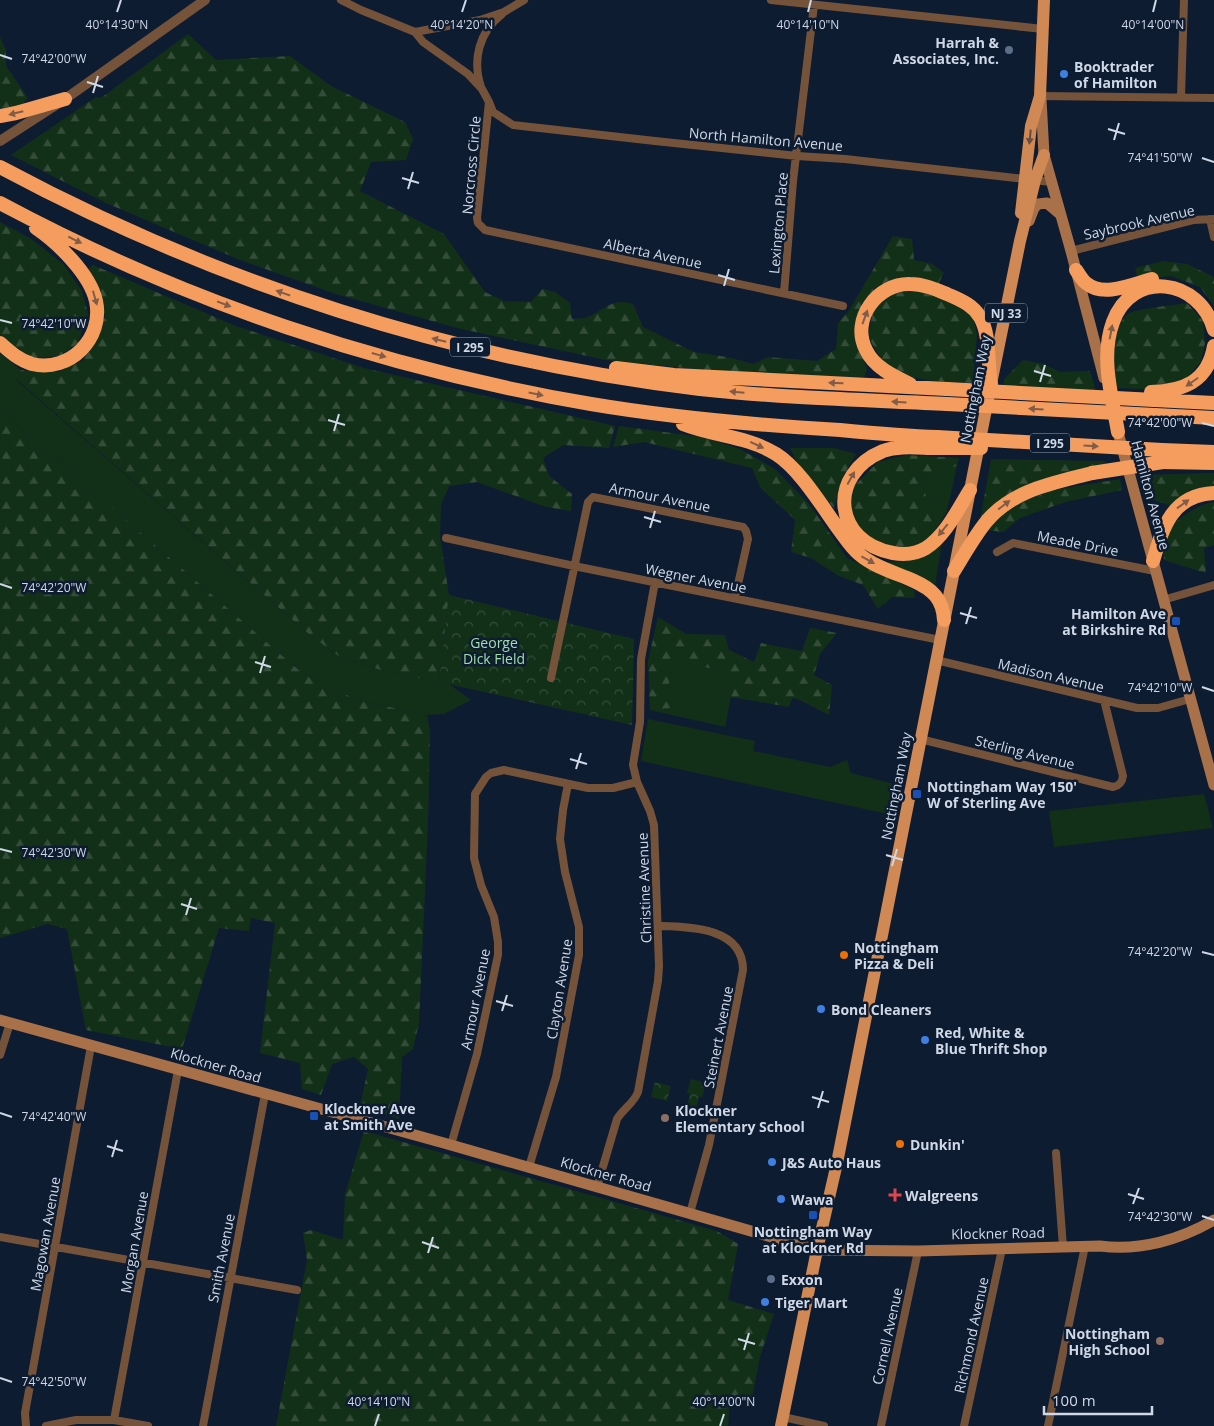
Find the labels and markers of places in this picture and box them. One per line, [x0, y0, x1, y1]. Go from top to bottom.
place label: Harrah & Associates, Inc. [893, 33, 999, 68]
marker: Harrah & Associates, Inc. [1003, 44, 1015, 56]
place label: Booktrader of Hamilton [1074, 57, 1157, 92]
marker: Booktrader of Hamilton [1058, 68, 1070, 80]
place label: Hamilton Ave at Birkshire Rd [1062, 604, 1166, 639]
marker: Hamilton Ave at Birkshire Rd [1170, 615, 1182, 627]
place label: Nottingham Way 150' W of Sterling Ave [927, 777, 1077, 812]
marker: Nottingham Way 150' W of Sterling Ave [911, 788, 923, 800]
place label: Nottingham Pizza & Deli [854, 938, 939, 973]
marker: Nottingham Pizza & Deli [838, 949, 850, 961]
place label: Bond Cleaners [831, 1000, 932, 1019]
marker: Bond Cleaners [815, 1003, 827, 1015]
place label: Red, White & Blue Thrift Shop [935, 1023, 1047, 1058]
marker: Red, White & Blue Thrift Shop [919, 1034, 931, 1046]
place label: Klockner Ave at Smith Ave [324, 1099, 415, 1134]
place label: Klockner Elementary School [675, 1101, 805, 1136]
marker: Klockner Ave at Smith Ave [308, 1110, 320, 1122]
marker: Klockner Elementary School [659, 1112, 671, 1124]
place label: Dunkin' [910, 1135, 965, 1154]
marker: Dunkin' [894, 1138, 906, 1150]
place label: J&S Auto Haus [780, 1153, 881, 1172]
marker: J&S Auto Haus [766, 1156, 778, 1168]
place label: Walgreens [905, 1186, 978, 1205]
marker: Walgreens [889, 1189, 901, 1201]
place label: Wawa [791, 1190, 833, 1209]
marker: Wawa [775, 1193, 787, 1205]
marker: Nottingham Way at Klockner Rd [807, 1209, 819, 1221]
place label: Nottingham Way at Klockner Rd [754, 1222, 872, 1257]
place label: Exxon [781, 1270, 823, 1289]
marker: Exxon [765, 1273, 777, 1285]
place label: Tiger Mart [775, 1293, 848, 1312]
marker: Tiger Mart [759, 1296, 771, 1308]
place label: Nottingham High School [1065, 1324, 1150, 1359]
marker: Nottingham High School [1154, 1335, 1166, 1347]

